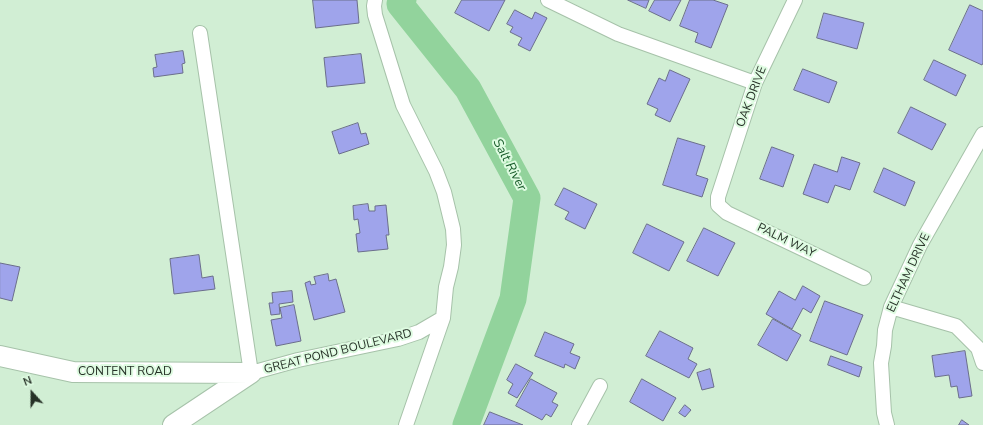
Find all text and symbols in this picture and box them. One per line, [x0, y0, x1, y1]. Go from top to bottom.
street label: OAK DRIVE [734, 65, 770, 129]
water label: Salt River [489, 136, 529, 194]
street label: PALM WAY [755, 221, 817, 261]
street label: ELTHAM DRIVE [884, 231, 934, 315]
street label: GREAT POND BOULEVARD [262, 327, 414, 377]
street label: CONTENT ROAD [78, 365, 172, 379]
north arrow [12, 373, 52, 413]
text: N [21, 373, 34, 390]

